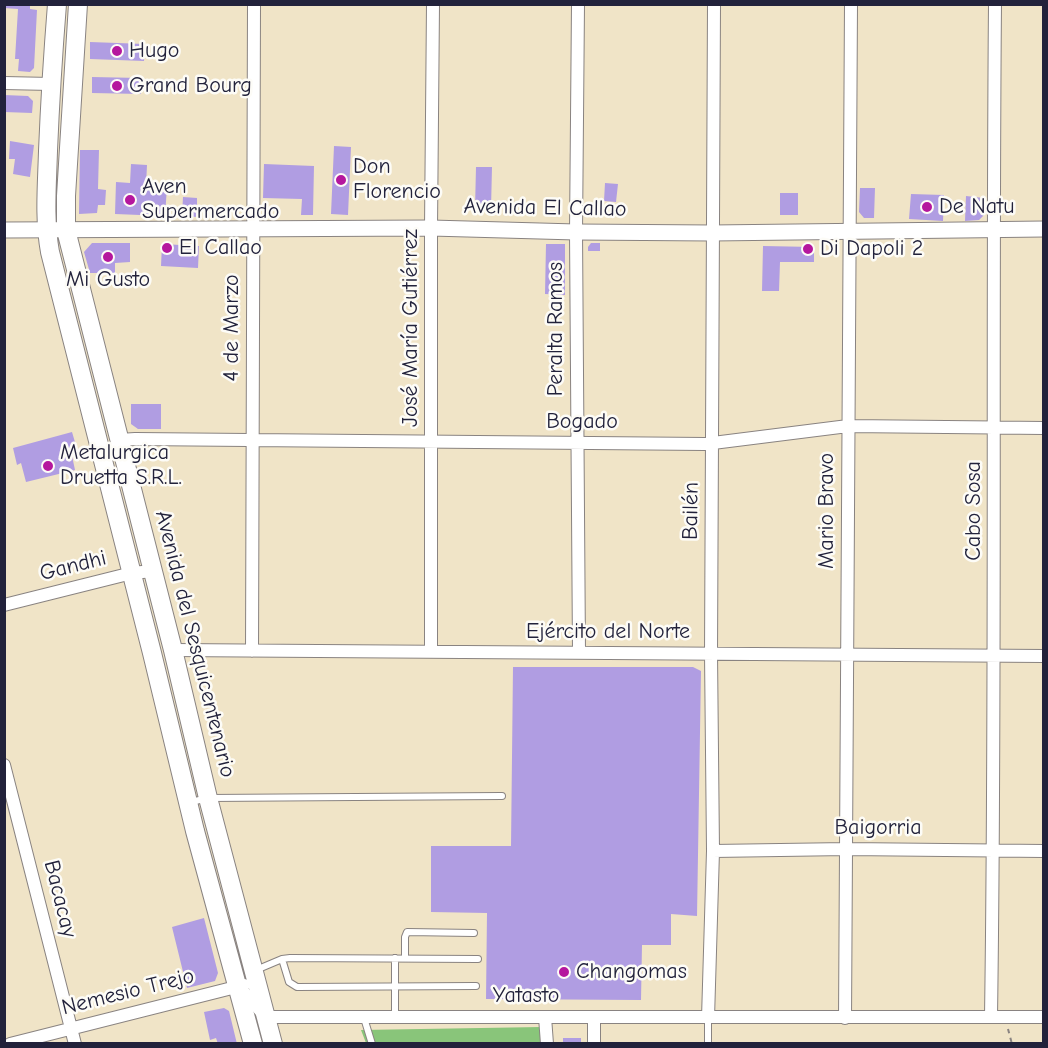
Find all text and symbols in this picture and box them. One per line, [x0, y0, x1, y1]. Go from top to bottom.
place label: Hugo [129, 38, 179, 64]
marker: Hugo [110, 44, 124, 58]
place label: Grand Bourg [129, 73, 252, 99]
marker: Grand Bourg [110, 79, 124, 93]
place label: Don Florencio [353, 154, 441, 206]
marker: Don Florencio [334, 173, 348, 187]
place label: Aven Supermercado [142, 174, 279, 226]
marker: Aven Supermercado [123, 193, 137, 207]
street label: Avenida El Callao [463, 193, 627, 223]
place label: De Natu [939, 194, 1015, 220]
marker: De Natu [920, 200, 934, 214]
street label: José María Gutiérrez [398, 229, 424, 427]
place label: El Callao [179, 235, 262, 261]
place label: Di Dapoli 2 [820, 236, 923, 262]
marker: El Callao [160, 241, 174, 255]
marker: Di Dapoli 2 [801, 242, 815, 256]
marker: Mi Gusto [101, 250, 115, 264]
street label: Peralta Ramos [543, 262, 569, 396]
place label: Mi Gusto [66, 267, 150, 293]
street label: 4 de Marzo [219, 274, 245, 382]
street label: Bogado [546, 409, 618, 435]
place label: Metalurgica Druetta S.R.L. [60, 440, 182, 492]
street label: Mario Bravo [814, 453, 840, 569]
marker: Metalurgica Druetta S.R.L. [41, 459, 55, 473]
street label: Cabo Sosa [961, 461, 987, 561]
street label: Bailén [677, 482, 705, 540]
street label: Avenida del Sesquicentenario [149, 508, 241, 780]
street label: Gandhi [37, 545, 109, 587]
street label: Ejército del Norte [526, 619, 690, 645]
street label: Baigorria [834, 815, 922, 841]
street label: Bacacay [38, 858, 82, 940]
place label: Changomas [576, 959, 687, 985]
street label: Nemesio Trejo [59, 963, 197, 1021]
marker: Changomas [557, 965, 571, 979]
street label: Yatasto [493, 983, 559, 1009]

